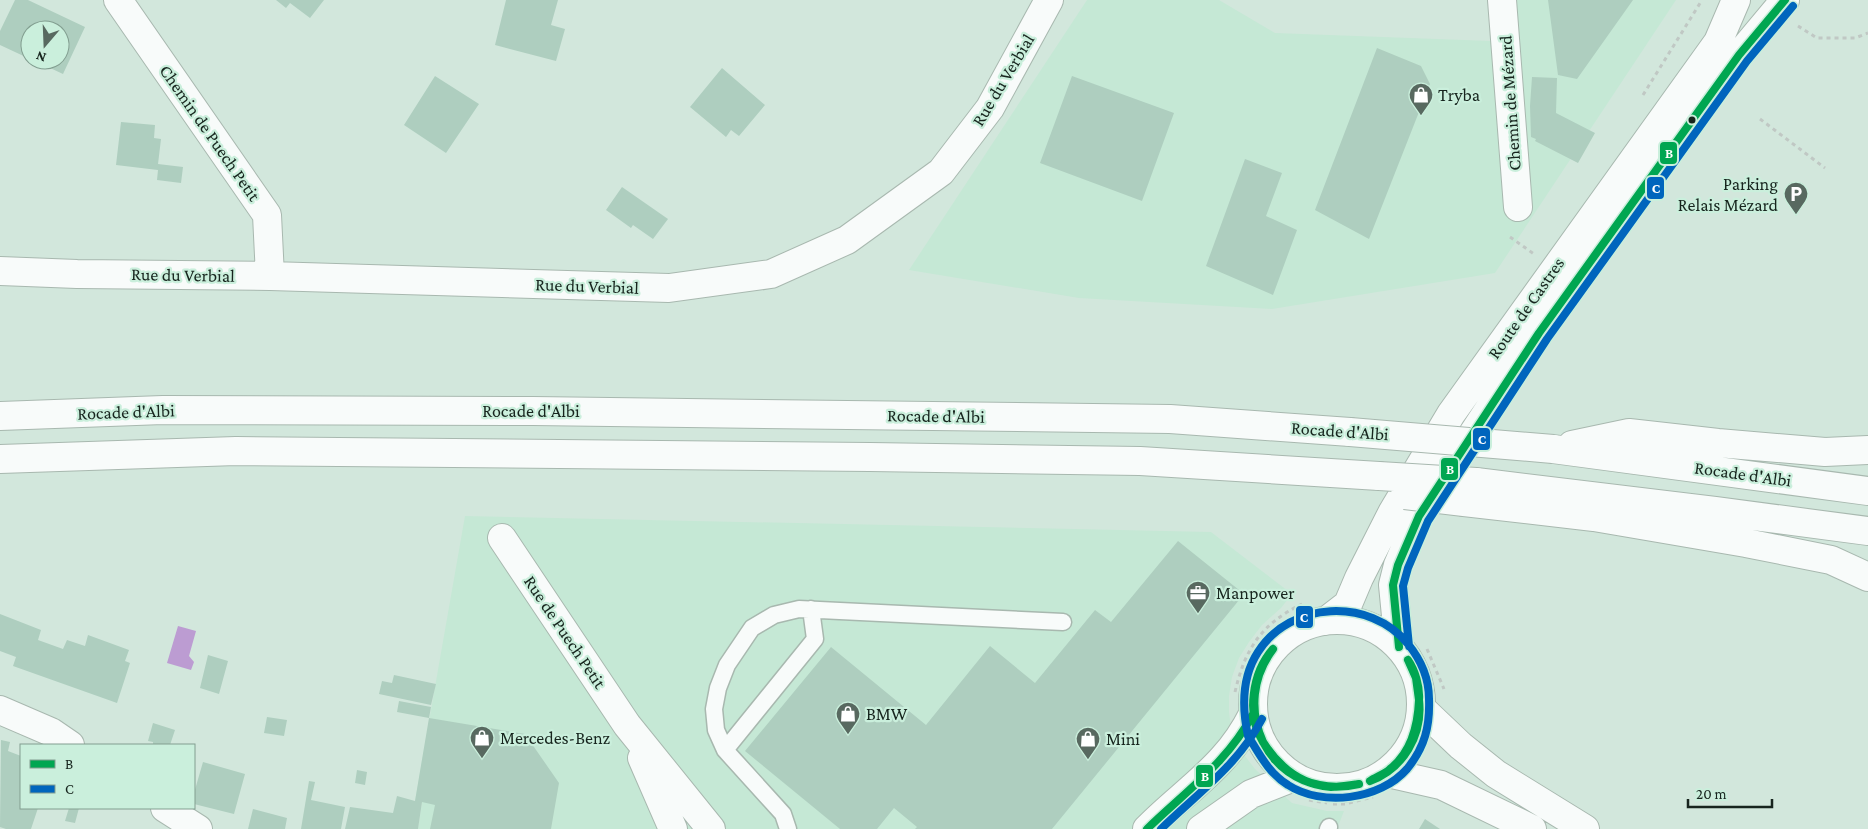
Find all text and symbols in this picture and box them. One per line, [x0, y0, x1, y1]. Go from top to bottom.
north arrow [20, 20, 70, 70]
street label: Rue du Verbial [968, 30, 1038, 130]
street label: Chemin de Mézard [1495, 34, 1525, 171]
text: N [33, 48, 48, 66]
street label: Chemin de Puech Petit [156, 61, 265, 206]
shop icon: Tryba [1408, 82, 1434, 116]
place label: Tryba [1438, 85, 1480, 105]
unlabelled marker [1687, 115, 1697, 125]
line badge: B [1659, 141, 1678, 165]
text: B [1665, 145, 1673, 161]
place label: Parking Relais Mézard [1678, 174, 1779, 215]
line badge: C [1646, 176, 1665, 200]
text: C [1652, 180, 1661, 196]
parking icon: Parking Relais Mézard [1783, 181, 1809, 215]
street label: Route de Castres [1484, 254, 1568, 362]
street label: Rue du Verbial [131, 264, 235, 286]
street label: Rue du Verbial [535, 274, 639, 298]
street label: Rocade d'Albi [77, 400, 175, 424]
street label: Rocade d'Albi [482, 401, 580, 421]
street label: Rocade d'Albi [887, 405, 985, 427]
street label: Rocade d'Albi [1291, 418, 1390, 444]
line badge: C [1472, 427, 1491, 451]
text: C [1478, 431, 1487, 447]
line badge: B [1440, 457, 1459, 481]
street label: Rocade d'Albi [1693, 457, 1793, 491]
text: B [1446, 461, 1454, 477]
street label: Rue de Puech Petit [520, 572, 611, 693]
office icon: Manpower [1185, 580, 1211, 614]
place label: Manpower [1216, 583, 1295, 603]
line badge: C [1295, 605, 1314, 629]
text: C [1300, 609, 1309, 625]
shop icon: BMW [835, 701, 861, 735]
place label: BMW [866, 704, 908, 724]
shop icon: Mercedes-Benz [469, 725, 495, 759]
shop icon: Mini [1075, 726, 1101, 760]
place label: Mercedes-Benz [500, 728, 611, 748]
place label: Mini [1106, 729, 1140, 749]
legend [20, 744, 195, 809]
text: B [65, 756, 73, 772]
line badge: B [1195, 764, 1214, 788]
text: B [1201, 768, 1209, 784]
scale bar [1688, 776, 1772, 808]
text: C [65, 781, 74, 797]
text: 20 m [1696, 786, 1727, 802]

